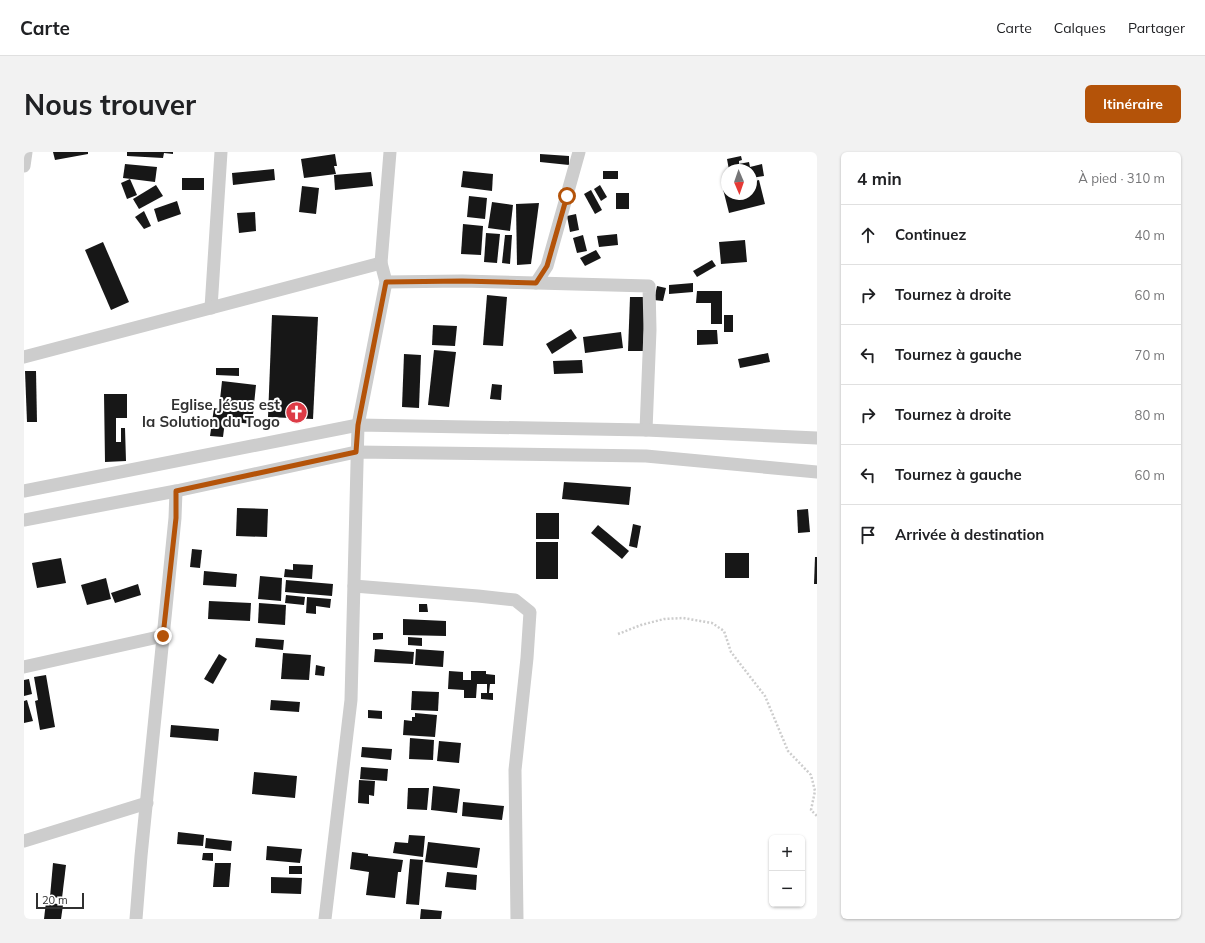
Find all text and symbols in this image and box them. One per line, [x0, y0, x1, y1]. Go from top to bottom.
text: Carte [20, 16, 70, 40]
text: Carte [996, 19, 1032, 37]
text: Calques [1054, 19, 1106, 37]
text: Partager [1128, 19, 1185, 37]
button: Itinéraire [1085, 85, 1181, 123]
text: Nous trouver [24, 87, 196, 122]
north arrow [721, 164, 757, 200]
text: 4 min [857, 168, 902, 189]
text: À pied · 310 m [1078, 170, 1165, 186]
route start [558, 187, 576, 205]
icon: ahead [857, 224, 879, 246]
text: Continuez [895, 225, 966, 244]
text: 40 m [1135, 227, 1165, 243]
icon: right [857, 284, 879, 306]
text: Tournez à droite [895, 285, 1011, 304]
text: 60 m [1135, 287, 1165, 303]
icon: left [857, 344, 879, 366]
text: Tournez à gauche [895, 345, 1022, 364]
text: 70 m [1135, 347, 1165, 363]
place label: Eglise Jésus est la Solution du Togo [142, 395, 280, 431]
church icon: Eglise Jésus est la Solution du Togo [283, 400, 309, 426]
icon: right [857, 404, 879, 426]
text: Tournez à droite [895, 405, 1011, 424]
text: 80 m [1135, 407, 1165, 423]
icon: left [857, 464, 879, 486]
text: Tournez à gauche [895, 465, 1022, 484]
text: 60 m [1135, 467, 1165, 483]
icon: arrive [857, 524, 879, 546]
text: Arrivée à destination [895, 525, 1044, 544]
route end [154, 627, 172, 645]
map controls [769, 835, 805, 907]
button: + [769, 835, 805, 871]
button: − [769, 871, 805, 907]
scale bar [36, 891, 84, 910]
text: 20 m [42, 893, 68, 907]

